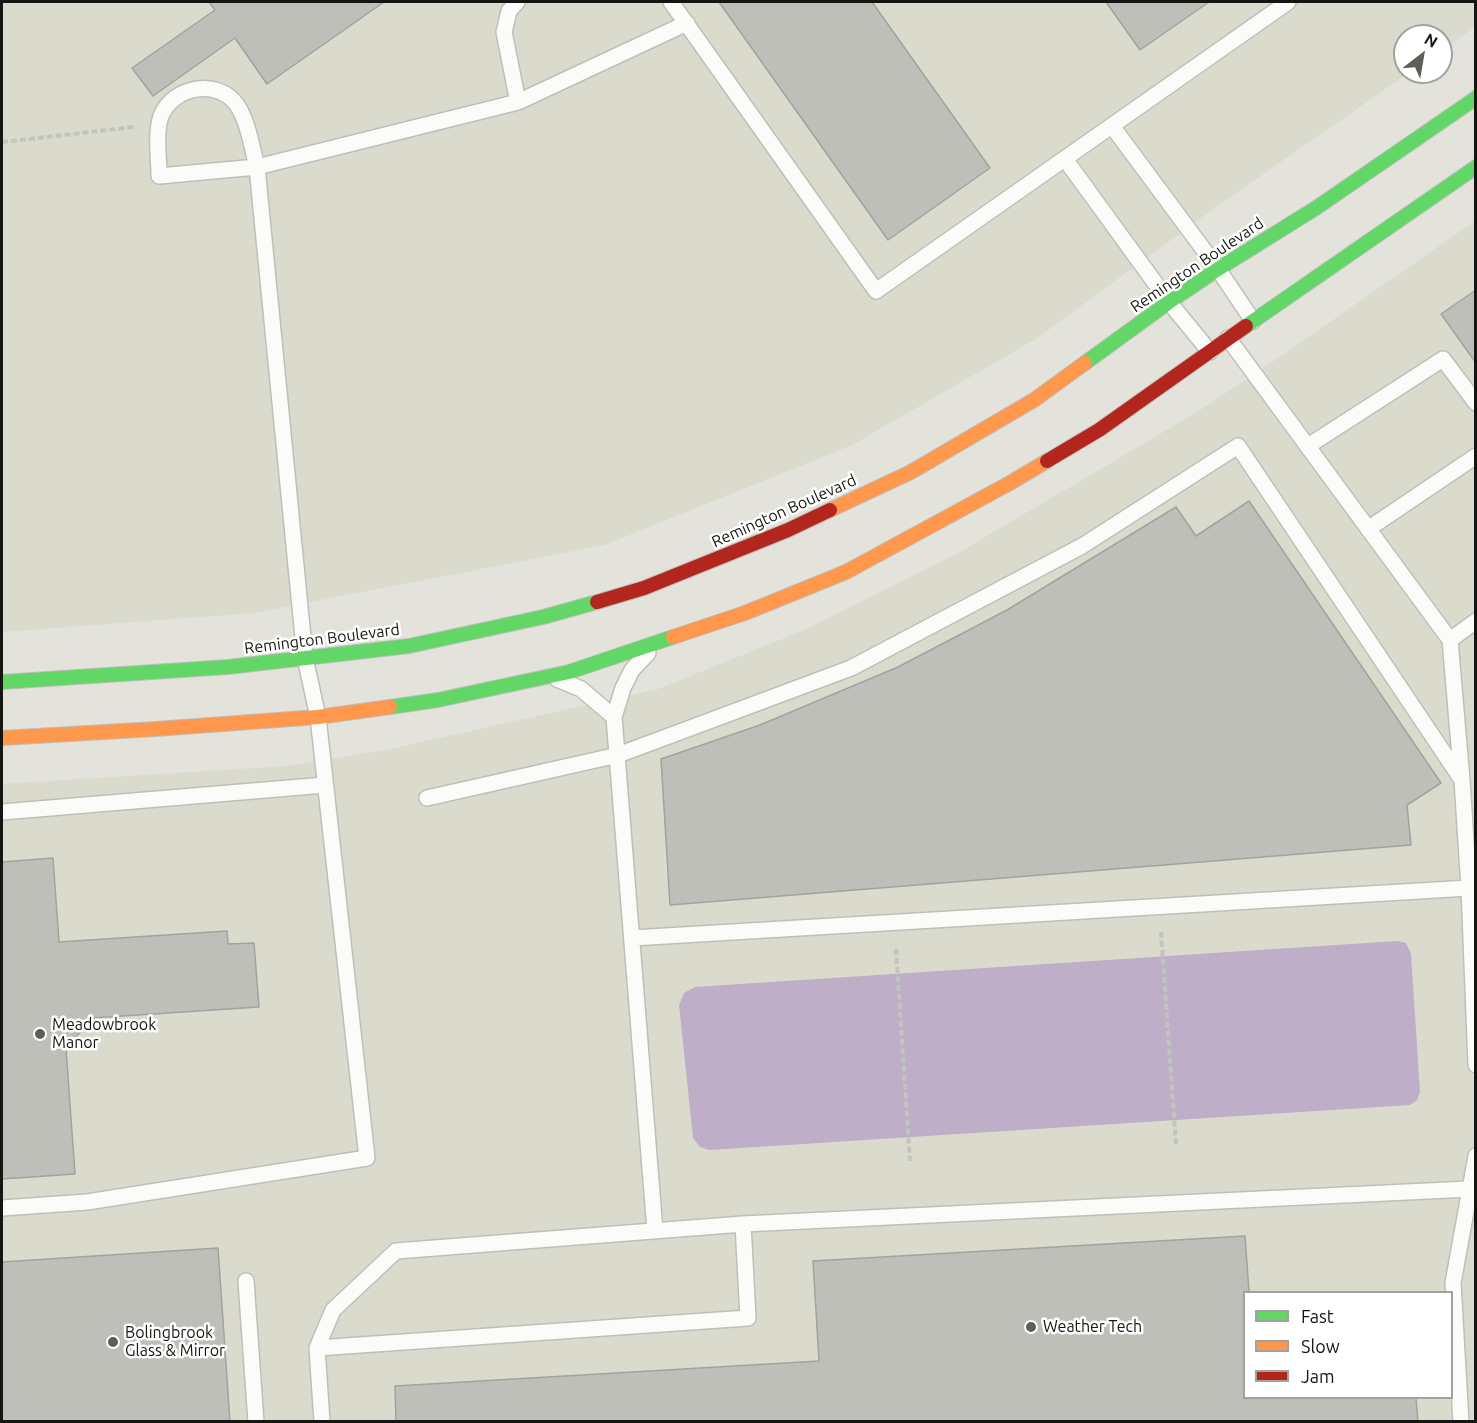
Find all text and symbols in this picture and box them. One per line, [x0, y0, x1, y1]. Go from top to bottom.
north arrow [1393, 24, 1453, 84]
text: N [1421, 29, 1441, 51]
street label: Remington Boulevard [1127, 213, 1267, 317]
street label: Remington Boulevard [709, 470, 859, 552]
street label: Remington Boulevard [243, 620, 401, 658]
place label: Meadowbrook Manor [52, 1015, 156, 1053]
marker: Meadowbrook Manor [33, 1027, 47, 1041]
legend [1243, 1291, 1453, 1399]
text: Fast [1301, 1306, 1334, 1326]
place label: Weather Tech [1043, 1317, 1142, 1337]
marker: Weather Tech [1024, 1320, 1038, 1334]
place label: Bolingbrook Glass & Mirror [125, 1323, 225, 1361]
marker: Bolingbrook Glass & Mirror [106, 1335, 120, 1349]
text: Slow [1301, 1336, 1340, 1356]
text: Jam [1301, 1366, 1335, 1386]

